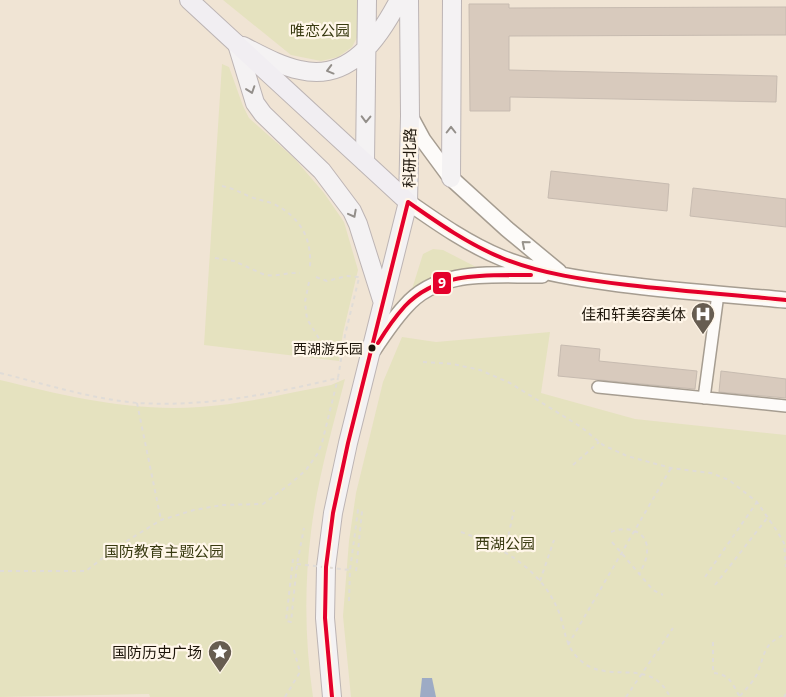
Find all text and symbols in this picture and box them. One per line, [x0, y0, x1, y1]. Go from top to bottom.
park label: 唯恋公园 [290, 20, 350, 40]
one-way arrow [327, 64, 335, 74]
one-way arrow [245, 86, 255, 94]
one-way arrow [361, 115, 371, 123]
one-way arrow [446, 125, 456, 133]
street label: 科研北路 [398, 128, 420, 188]
one-way arrow [347, 209, 357, 218]
one-way arrow [521, 241, 530, 250]
line badge: 9 [432, 271, 452, 295]
text: 9 [438, 273, 446, 292]
hospital icon: 佳和轩美容美体 [690, 301, 716, 335]
place label: 佳和轩美容美体 [581, 304, 686, 324]
place label: 西湖游乐园 [293, 339, 363, 358]
marker: 西湖游乐园 [367, 343, 377, 353]
park label: 西湖公园 [475, 533, 535, 553]
park label: 国防教育主题公园 [104, 541, 224, 561]
place icon: 国防历史广场 [207, 639, 233, 673]
place label: 国防历史广场 [112, 642, 202, 662]

